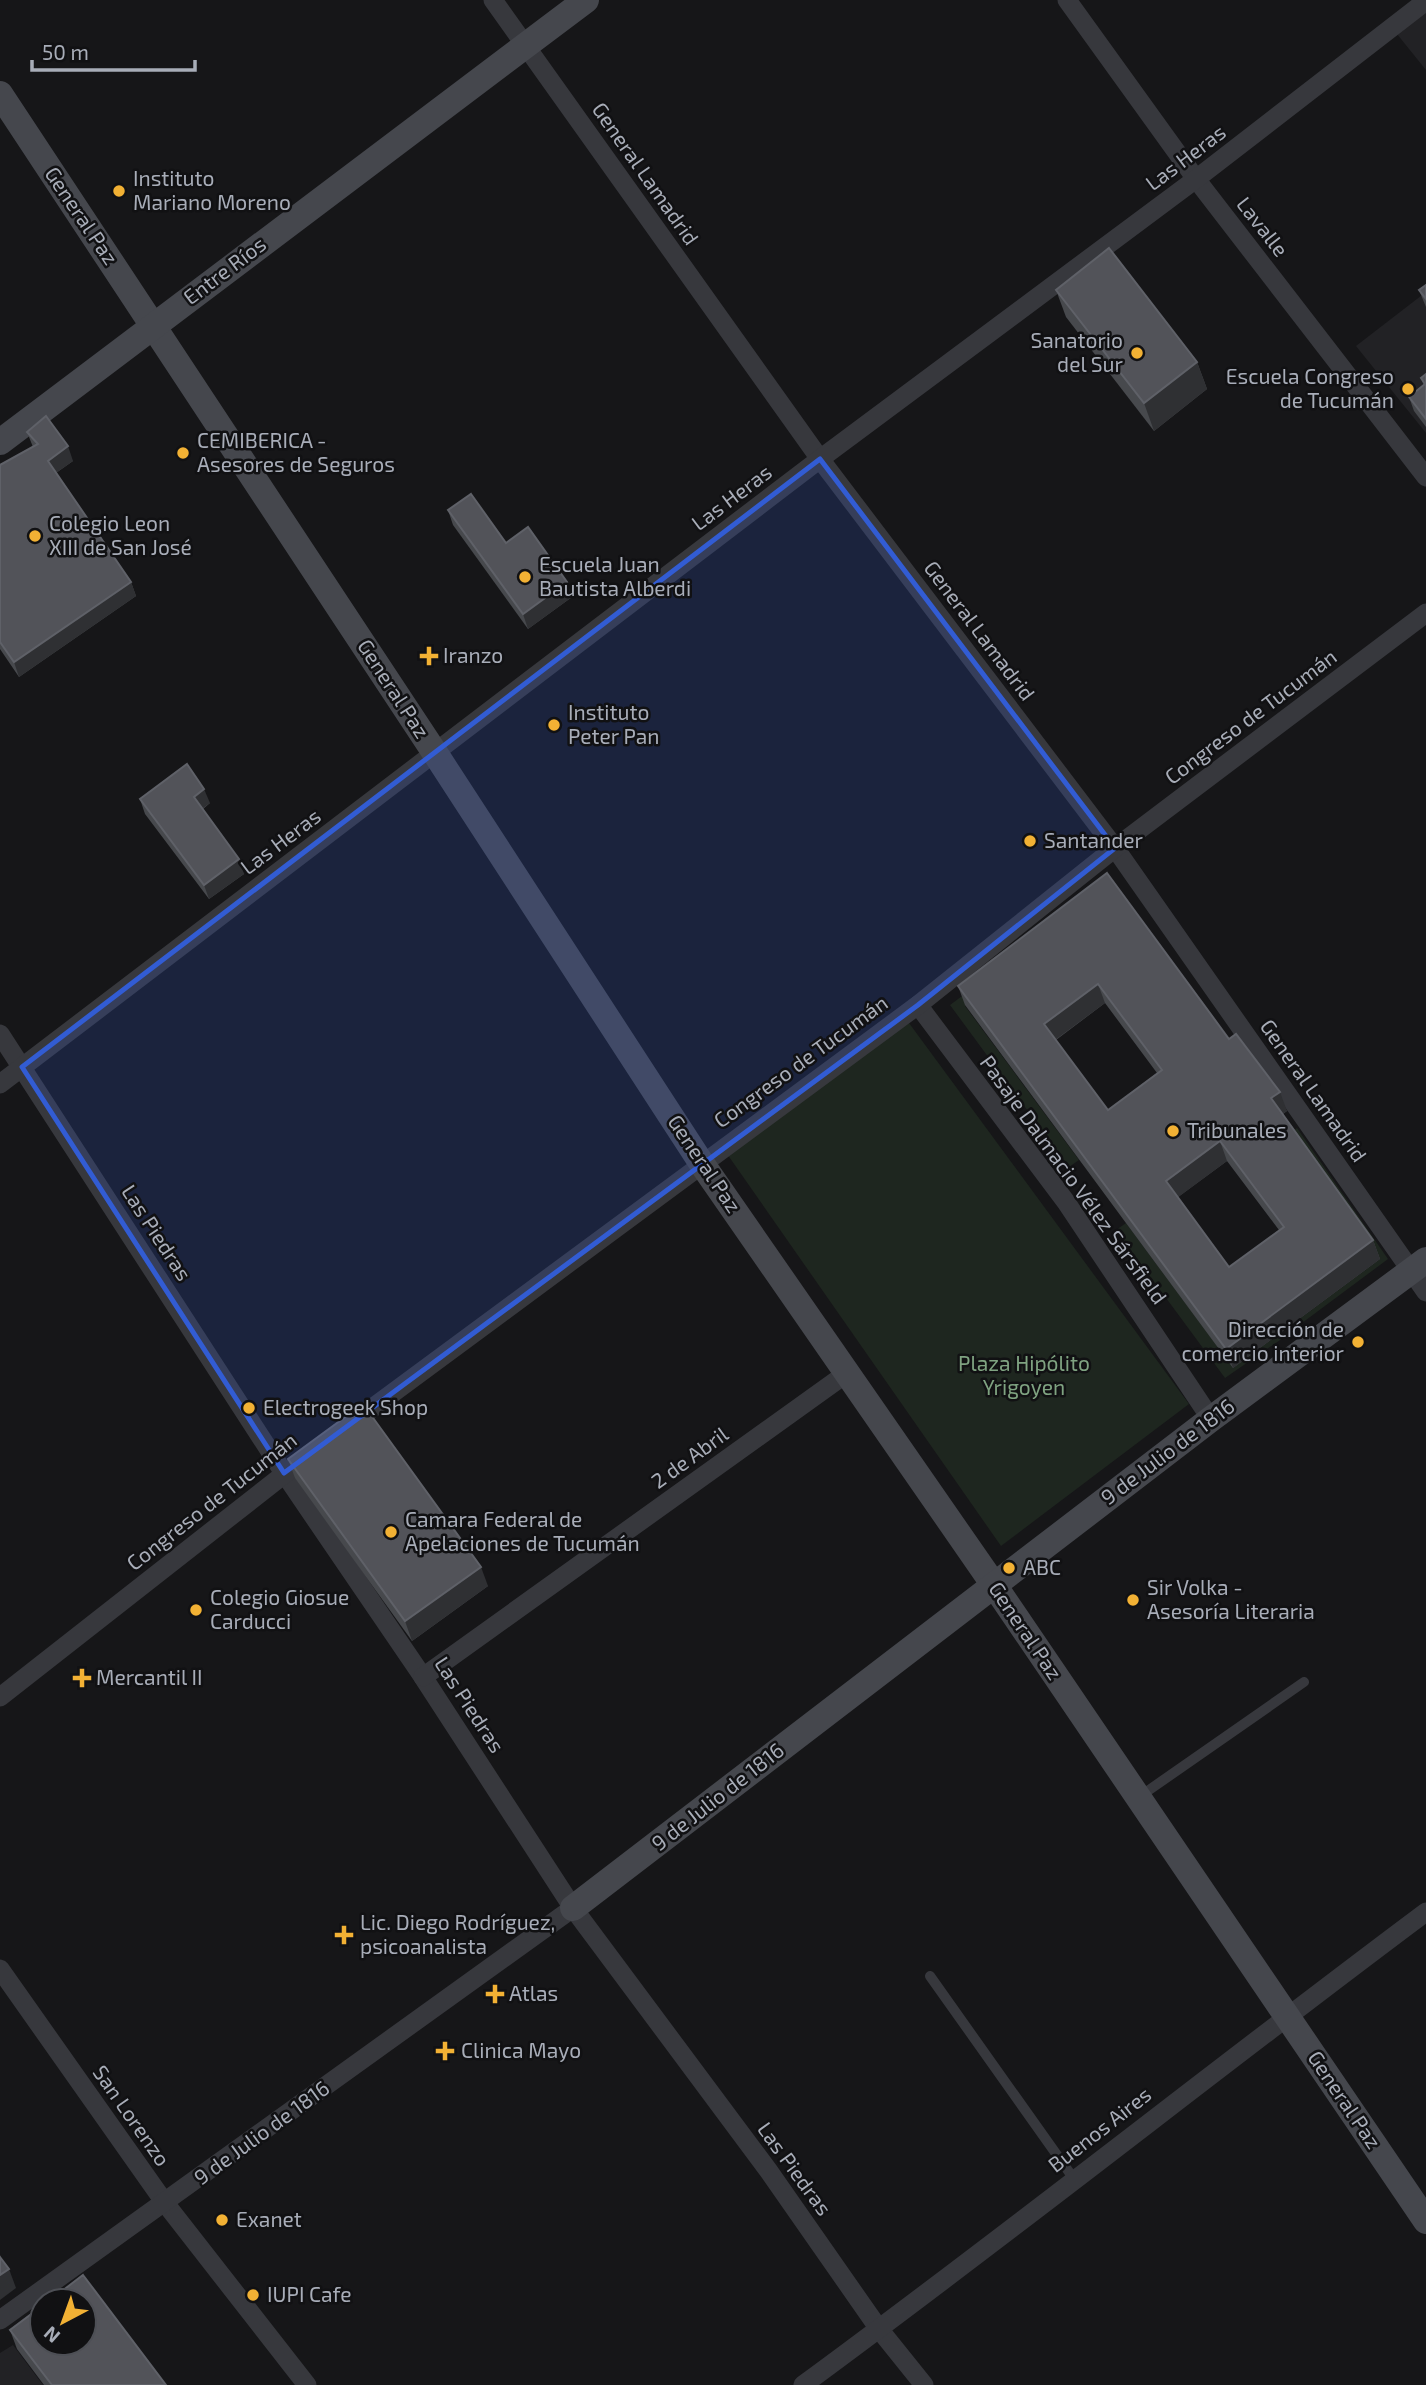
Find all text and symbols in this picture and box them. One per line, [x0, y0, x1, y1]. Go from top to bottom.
scale bar [32, 28, 194, 72]
text: 50 m [42, 39, 89, 64]
street label: General Lamadrid [588, 97, 705, 249]
street label: Las Heras [1140, 119, 1230, 195]
street label: General Paz [40, 161, 124, 269]
place label: Instituto Mariano Moreno [133, 165, 291, 214]
marker: Instituto Mariano Moreno [111, 183, 127, 199]
street label: Lavalle [1232, 191, 1294, 261]
street label: Entre Ríos [178, 231, 270, 309]
place label: Sanatorio del Sur [1030, 327, 1124, 376]
marker: Sanatorio del Sur [1129, 345, 1145, 361]
place label: Escuela Congreso de Tucumán [1226, 363, 1394, 412]
marker: Escuela Congreso de Tucumán [1400, 381, 1416, 397]
place label: CEMIBERICA - Asesores de Seguros [197, 427, 395, 476]
marker: CEMIBERICA - Asesores de Seguros [175, 445, 191, 461]
street label: Las Heras [686, 459, 776, 535]
place label: Colegio Leon XIII de San José [49, 510, 192, 559]
marker: Colegio Leon XIII de San José [27, 528, 43, 544]
place label: Escuela Juan Bautista Alberdi [539, 551, 691, 600]
street label: General Lamadrid [920, 555, 1041, 705]
marker: Escuela Juan Bautista Alberdi [517, 569, 533, 585]
street label: General Paz [353, 634, 435, 742]
place label: Iranzo [443, 642, 503, 667]
street label: Congreso de Tucumán [1159, 643, 1341, 789]
marker: Iranzo [421, 648, 437, 664]
place label: Instituto Peter Pan [568, 699, 660, 748]
marker: Instituto Peter Pan [546, 717, 562, 733]
street label: Las Heras [235, 803, 325, 879]
place label: Santander [1044, 827, 1144, 852]
marker: Santander [1022, 833, 1038, 849]
street label: Congreso de Tucumán [708, 989, 892, 1132]
street label: General Lamadrid [1256, 1014, 1373, 1166]
street label: Pasaje Dalmacio Vélez Sársfield [975, 1050, 1173, 1309]
street label: General Paz [663, 1109, 747, 1217]
place label: Tribunales [1187, 1117, 1287, 1142]
marker: Tribunales [1165, 1123, 1181, 1139]
street label: Las Piedras [117, 1180, 197, 1285]
place label: Dirección de comercio interior [1181, 1316, 1345, 1365]
marker: Dirección de comercio interior [1350, 1334, 1366, 1350]
park label: Plaza Hipólito Yrigoyen [958, 1350, 1090, 1399]
street label: 9 de Julio de 1816 [1095, 1392, 1239, 1509]
place label: Electrogeek Shop [263, 1394, 428, 1419]
marker: Electrogeek Shop [241, 1400, 257, 1416]
street label: 2 de Abril [646, 1420, 733, 1493]
street label: Congreso de Tucumán [121, 1427, 301, 1575]
place label: Camara Federal de Apelaciones de Tucumán [405, 1506, 640, 1555]
marker: Camara Federal de Apelaciones de Tucumán [383, 1524, 399, 1540]
place label: ABC [1023, 1554, 1061, 1579]
marker: ABC [1001, 1560, 1017, 1576]
place label: Sir Volka - Asesoría Literaria [1147, 1574, 1315, 1623]
street label: General Paz [984, 1576, 1068, 1684]
place label: Colegio Giosue Carducci [210, 1584, 349, 1633]
marker: Sir Volka - Asesoría Literaria [1125, 1592, 1141, 1608]
marker: Colegio Giosue Carducci [188, 1602, 204, 1618]
street label: Las Piedras [430, 1652, 510, 1757]
place label: Mercantil II [96, 1664, 202, 1689]
marker: Mercantil II [74, 1670, 90, 1686]
street label: 9 de Julio de 1816 [646, 1736, 788, 1855]
place label: Lic. Diego Rodríguez, psicoanalista [360, 1909, 555, 1958]
marker: Lic. Diego Rodríguez, psicoanalista [334, 1925, 354, 1945]
place label: Atlas [509, 1980, 558, 2005]
marker: Atlas [487, 1986, 503, 2002]
place label: Clinica Mayo [461, 2037, 581, 2062]
marker: Clinica Mayo [435, 2041, 455, 2061]
street label: General Paz [1303, 2045, 1387, 2153]
street label: San Lorenzo [88, 2060, 176, 2170]
street label: 9 de Julio de 1816 [189, 2074, 334, 2189]
street label: Buenos Aires [1043, 2081, 1155, 2177]
street label: Las Piedras [753, 2117, 837, 2220]
place label: Exanet [236, 2206, 302, 2231]
marker: Exanet [214, 2212, 230, 2228]
place label: IUPI Cafe [267, 2281, 352, 2306]
north arrow [28, 2287, 98, 2357]
marker: IUPI Cafe [245, 2287, 261, 2303]
text: N [39, 2322, 64, 2348]

